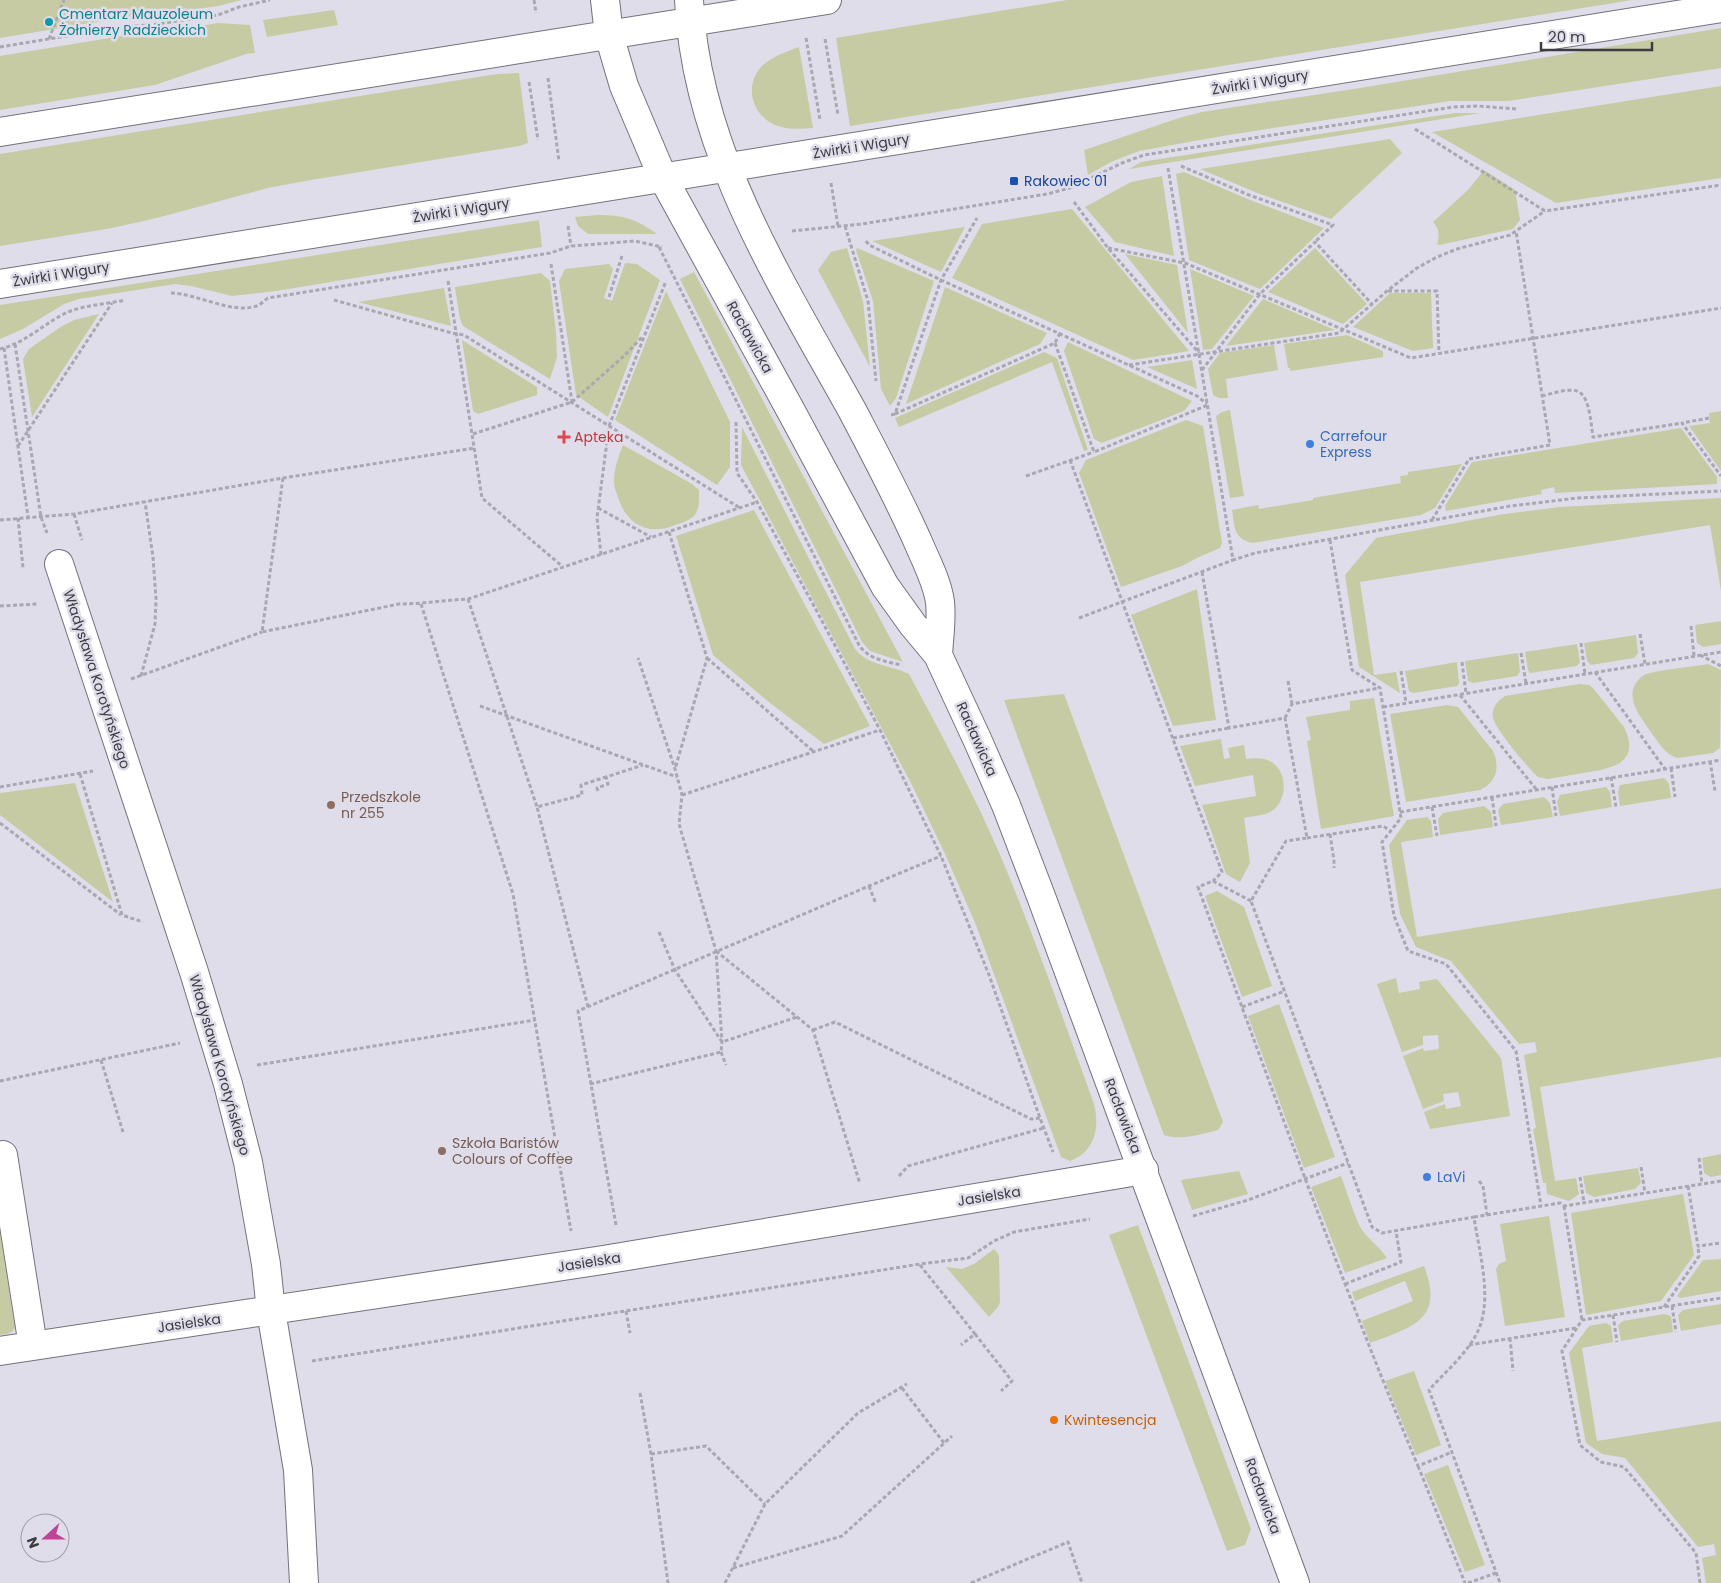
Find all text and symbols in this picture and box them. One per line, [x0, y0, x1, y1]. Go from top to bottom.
place label: Cmentarz Mauzoleum Żołnierzy Radzieckich [59, 4, 213, 40]
marker: Cmentarz Mauzoleum Żołnierzy Radzieckich [43, 16, 55, 28]
scale bar [1541, 20, 1652, 52]
text: 20 m [1548, 26, 1586, 47]
street label: Żwirki i Wigury [1210, 64, 1310, 100]
street label: Żwirki i Wigury [811, 128, 911, 164]
place label: Rakowiec 01 [1024, 171, 1107, 191]
marker: Rakowiec 01 [1008, 175, 1020, 187]
street label: Żwirki i Wigury [411, 192, 511, 228]
street label: Żwirki i Wigury [11, 256, 111, 292]
street label: Racławicka [722, 297, 778, 377]
place label: Carrefour Express [1320, 426, 1387, 462]
place label: Apteka [574, 427, 623, 447]
marker: Apteka [558, 431, 570, 443]
marker: Carrefour Express [1304, 438, 1316, 450]
street label: Władysława Korotyńskiego [59, 587, 135, 771]
street label: Racławicka [952, 699, 1002, 779]
place label: Przedszkole nr 255 [341, 787, 421, 823]
marker: Przedszkole nr 255 [325, 799, 337, 811]
street label: Władysława Korotyńskiego [185, 972, 255, 1158]
street label: Racławicka [1099, 1075, 1147, 1157]
place label: Szkoła Baristów Colours of Coffee [452, 1133, 573, 1169]
marker: Szkoła Baristów Colours of Coffee [436, 1145, 448, 1157]
place label: LaVi [1437, 1167, 1465, 1187]
marker: LaVi [1421, 1171, 1433, 1183]
street label: Jasielska [956, 1181, 1022, 1211]
street label: Jasielska [556, 1247, 622, 1277]
street label: Jasielska [156, 1309, 222, 1337]
place label: Kwintesencja [1064, 1410, 1156, 1430]
marker: Kwintesencja [1048, 1414, 1060, 1426]
street label: Racławicka [1240, 1455, 1286, 1537]
north arrow [20, 1513, 70, 1563]
text: N [22, 1534, 44, 1551]

